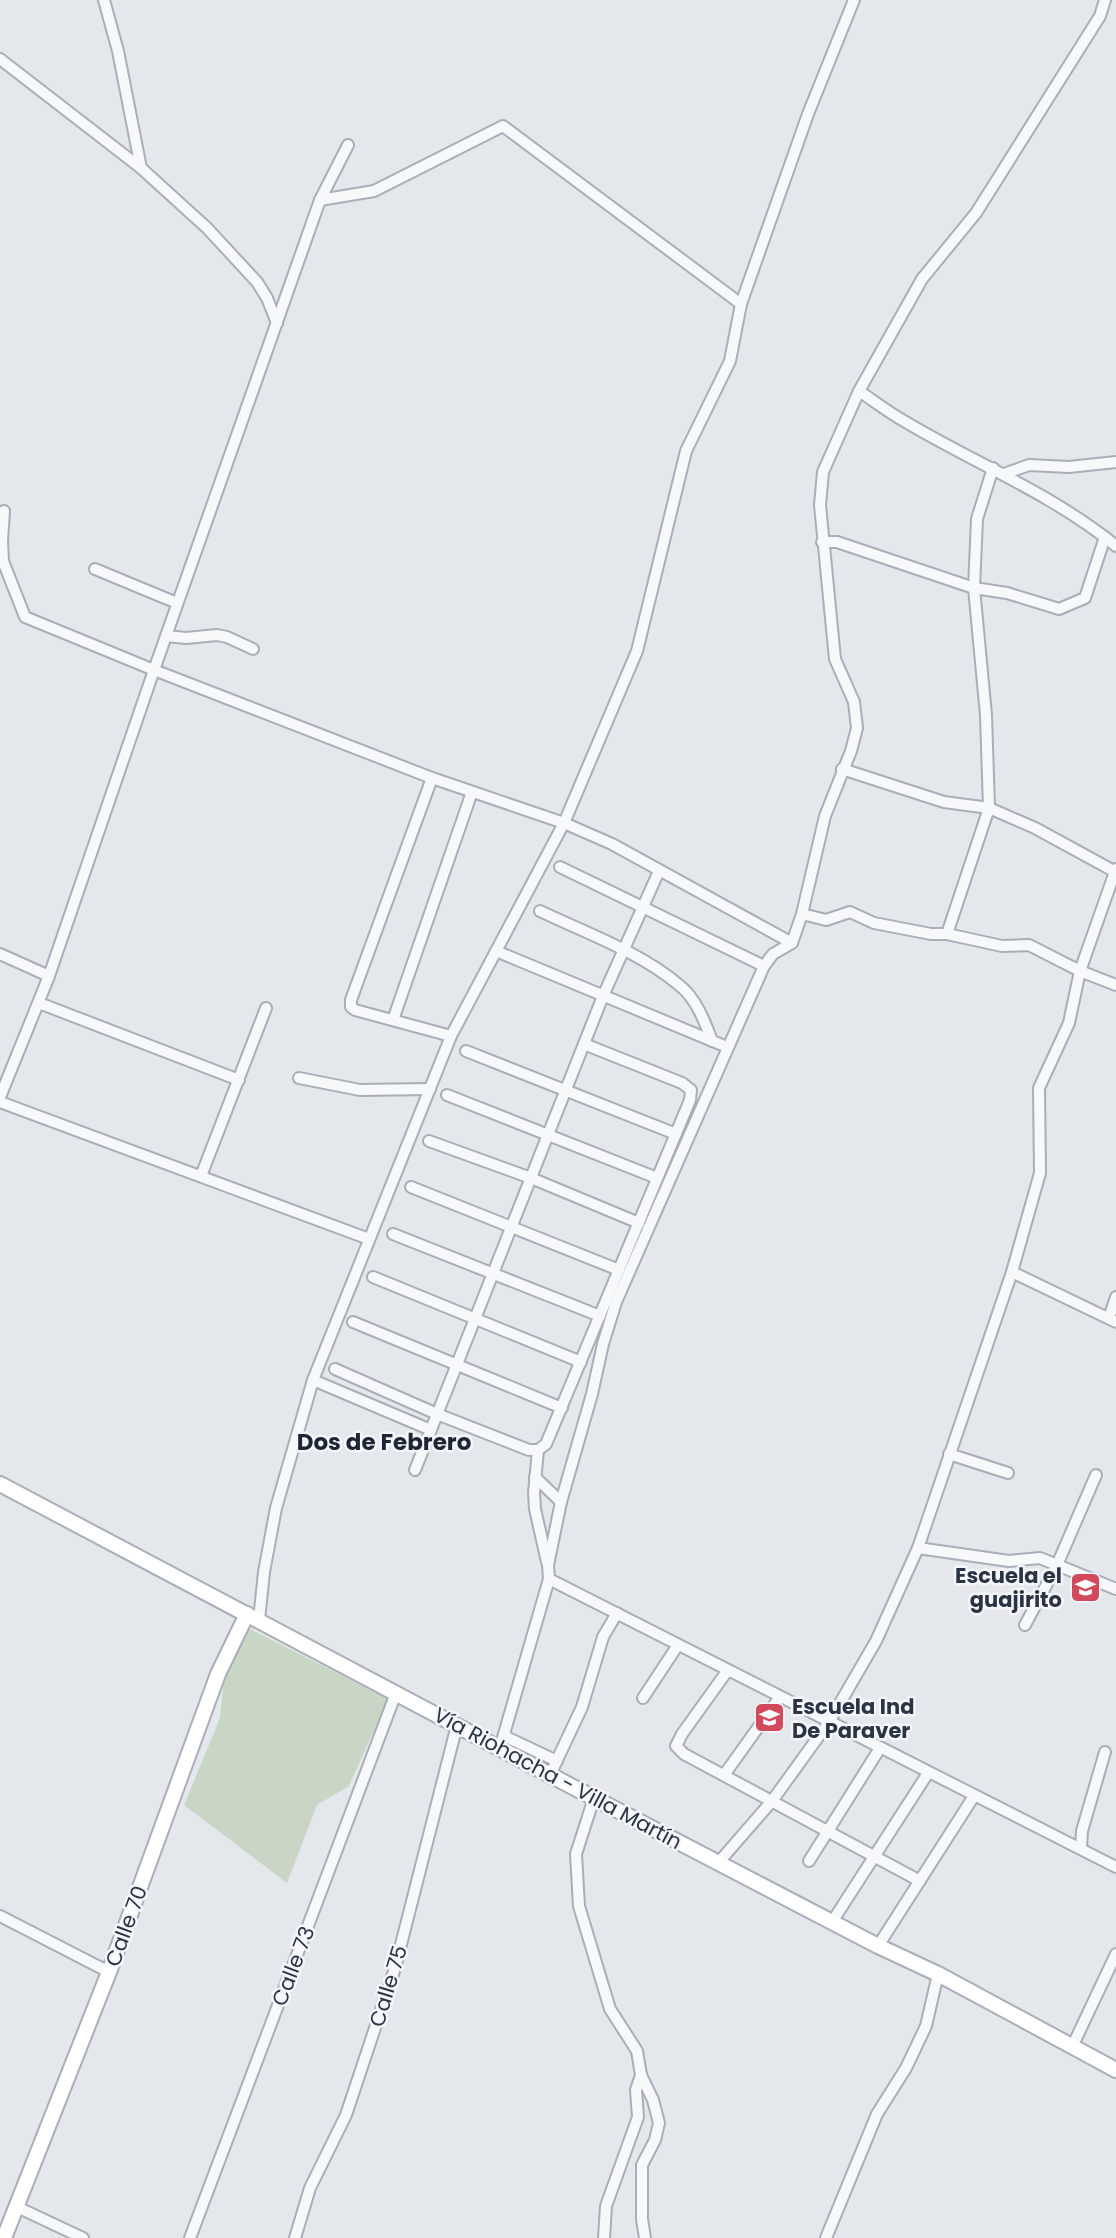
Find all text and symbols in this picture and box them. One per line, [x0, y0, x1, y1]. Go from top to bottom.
district label: Dos de Febrero [297, 1426, 471, 1458]
place label: Escuela el guajirito [955, 1561, 1062, 1614]
school or university icon: Escuela el guajirito [1068, 1570, 1102, 1604]
place label: Escuela Ind De Paraver [792, 1692, 914, 1745]
street label: Vía Riohacha - Villa Martín [429, 1700, 687, 1856]
school or university icon: Escuela Ind De Paraver [752, 1701, 786, 1735]
street label: Calle 70 [98, 1882, 154, 1970]
street label: Calle 73 [265, 1922, 321, 2010]
street label: Calle 75 [362, 1942, 414, 2030]

